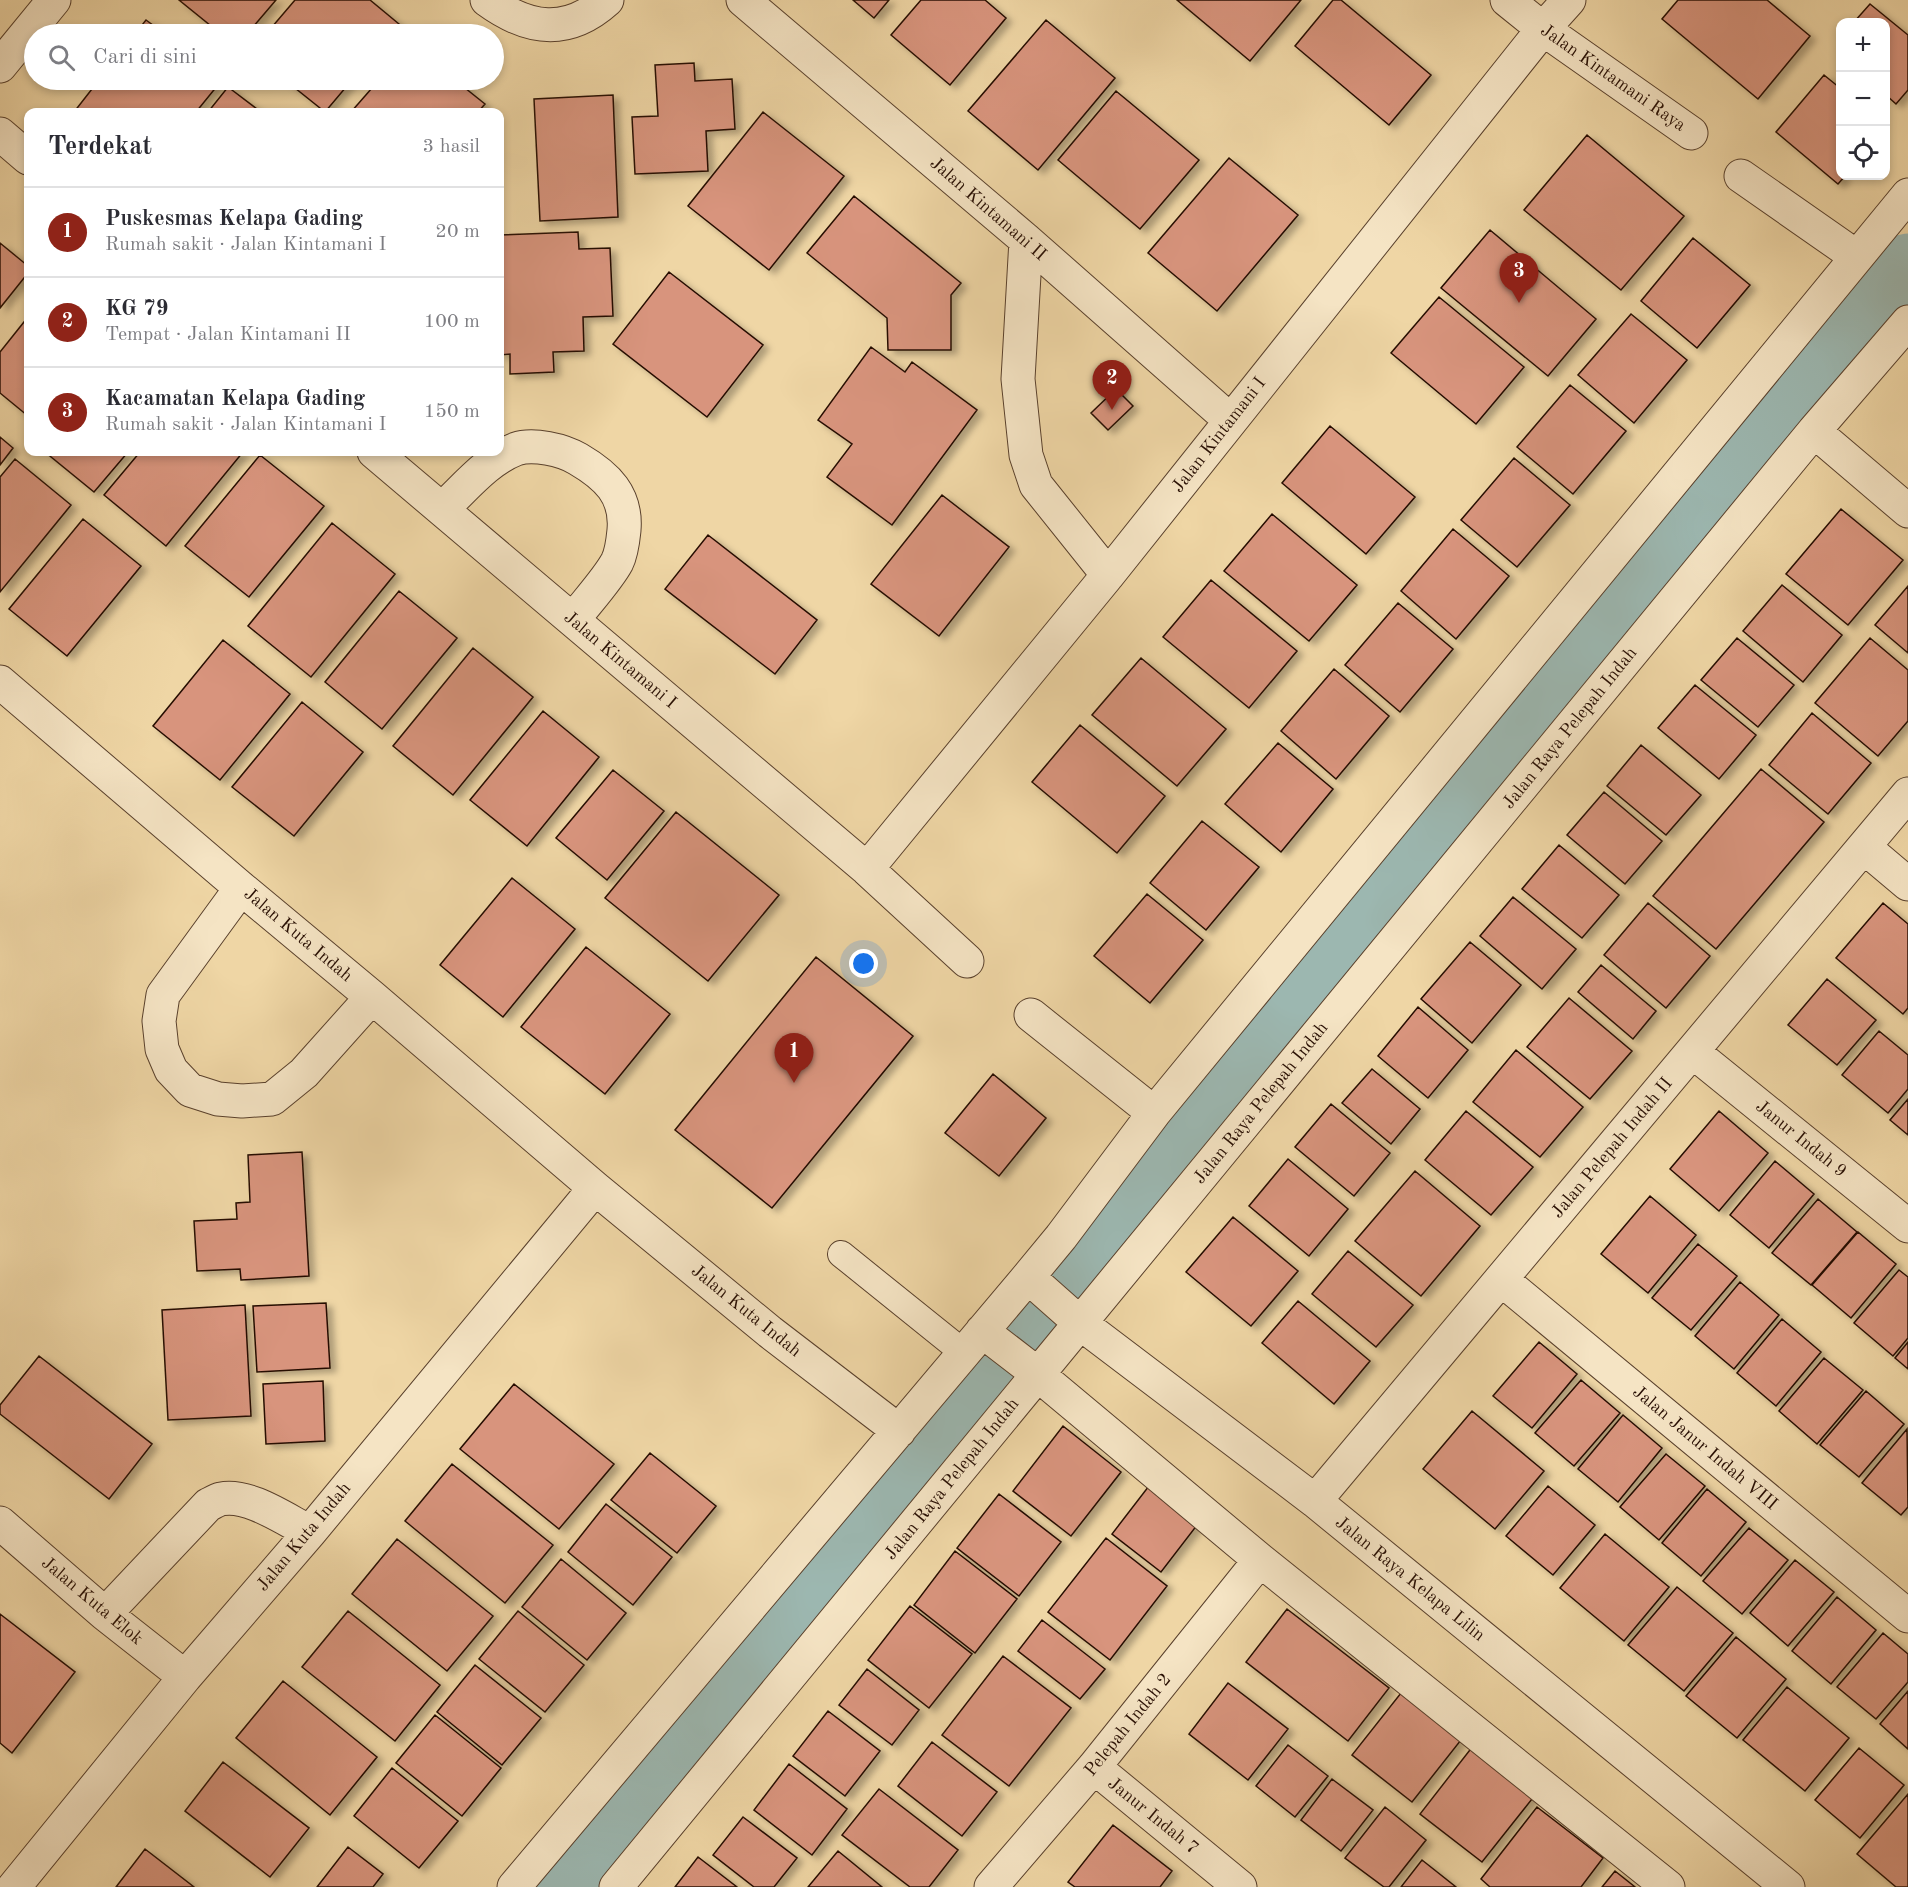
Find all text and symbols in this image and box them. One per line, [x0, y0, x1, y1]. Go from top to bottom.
map controls [1836, 18, 1890, 180]
button: + [1836, 18, 1890, 72]
street label: Jalan Kintamani Raya [1537, 21, 1689, 135]
search box [24, 24, 504, 90]
icon: search [45, 41, 78, 74]
text: Cari di sini [93, 46, 197, 68]
button: − [1836, 72, 1890, 126]
button: locate [1836, 126, 1890, 180]
text: Terdekat [48, 134, 152, 160]
text: 3 hasil [423, 137, 480, 157]
street label: Jalan Kintamani II [926, 154, 1050, 264]
text: Puskesmas Kelapa Gading [105, 208, 363, 230]
text: 1 [62, 222, 73, 242]
text: 20 m [435, 222, 480, 242]
text: Rumah sakit · Jalan Kintamani I [105, 235, 386, 255]
pin: 3 [1500, 254, 1538, 303]
text: KG 79 [105, 298, 169, 320]
text: 2 [62, 312, 73, 332]
text: 100 m [424, 312, 480, 332]
text: Tempat · Jalan Kintamani II [105, 325, 351, 345]
pin: 2 [1092, 360, 1132, 410]
street label: Jalan Kintamani I [1169, 374, 1269, 496]
text: Kacamatan Kelapa Gading [105, 388, 365, 410]
text: 3 [62, 402, 73, 422]
text: 150 m [424, 402, 480, 422]
text: Rumah sakit · Jalan Kintamani I [105, 415, 386, 435]
street label: Jalan Kintamani I [560, 608, 680, 712]
street label: Jalan Raya Pelepah Indah [1499, 644, 1641, 812]
street label: Jalan Kuta Indah [240, 885, 356, 986]
your location [849, 949, 878, 978]
street label: Jalan Raya Pelepah Indah [1190, 1019, 1332, 1187]
pin: 1 [774, 1034, 814, 1083]
street label: Jalan Pelepah Indah II [1548, 1074, 1676, 1222]
street label: Janur Indah 9 [1752, 1097, 1850, 1181]
street label: Jalan Kuta Indah [688, 1261, 804, 1361]
street label: Jalan Janur Indah VIII [1629, 1382, 1781, 1514]
street label: Jalan Raya Pelepah Indah [881, 1395, 1023, 1563]
street label: Jalan Kuta Indah [254, 1479, 355, 1595]
street label: Jalan Raya Kelapa Lilin [1332, 1513, 1488, 1645]
street label: Jalan Kuta Elok [38, 1554, 146, 1648]
street label: Pelepah Indah 2 [1081, 1670, 1175, 1780]
street label: Janur Indah 7 [1104, 1774, 1202, 1858]

